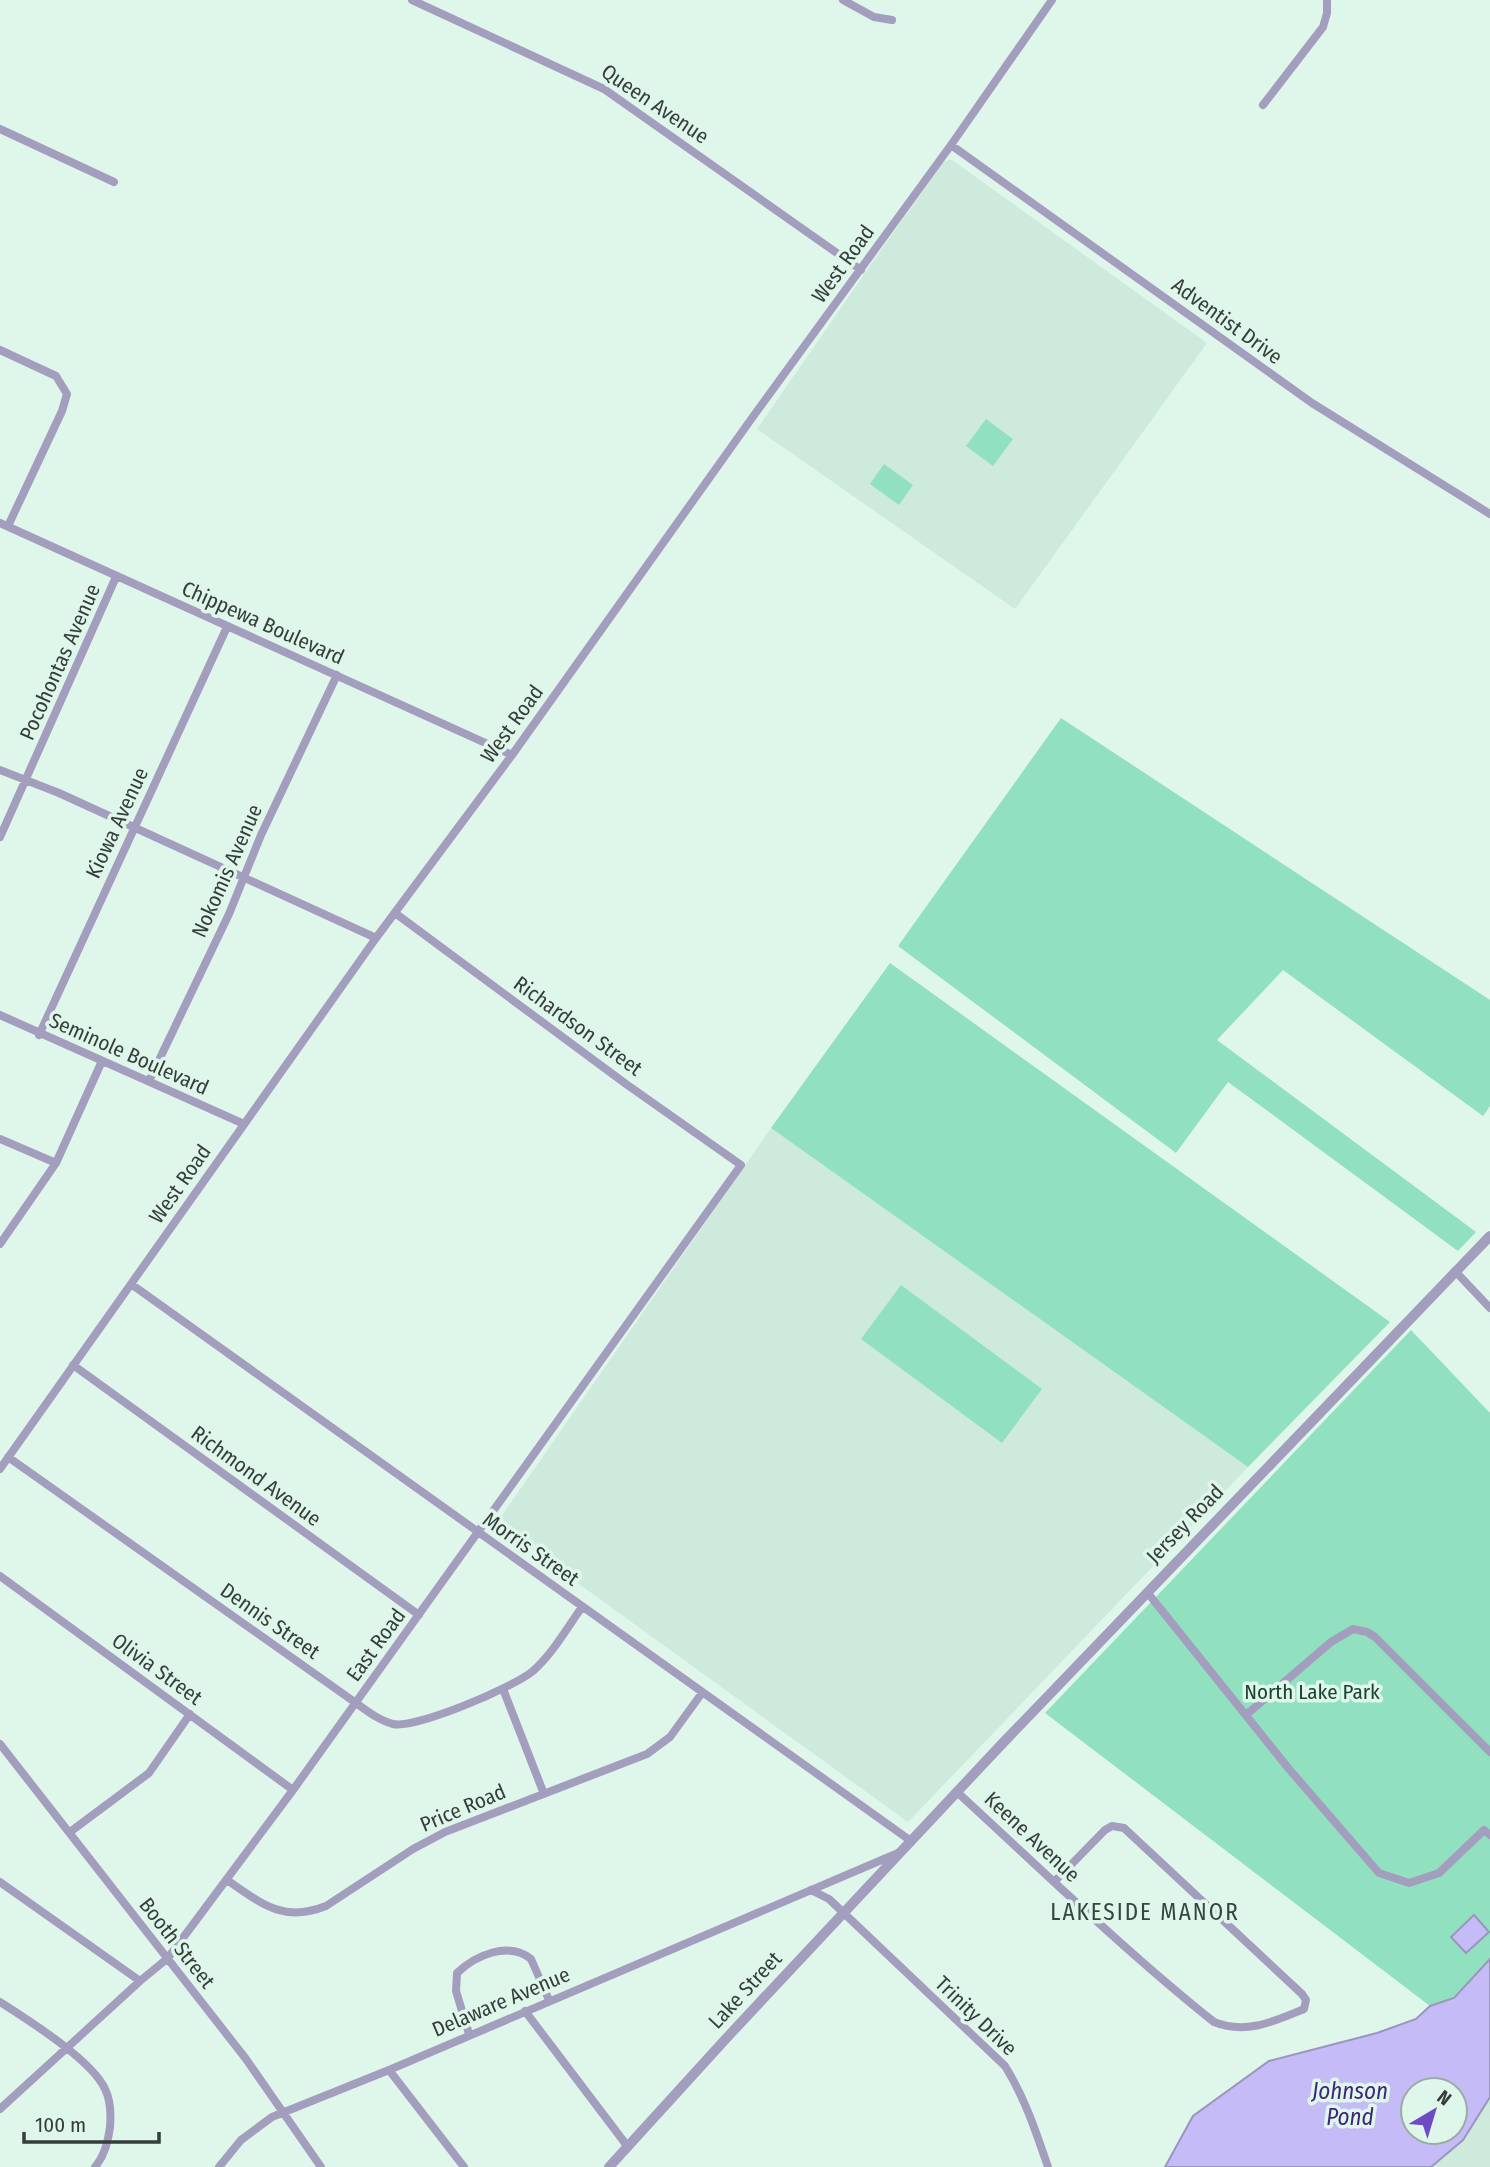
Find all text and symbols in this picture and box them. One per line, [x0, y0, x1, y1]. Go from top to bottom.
street label: Queen Avenue [596, 59, 714, 149]
street label: West Road [806, 220, 880, 308]
street label: Adventist Drive [1167, 272, 1287, 370]
street label: Chippewa Boulevard [178, 576, 348, 670]
street label: Pocohontas Avenue [14, 580, 106, 744]
street label: West Road [475, 680, 549, 768]
street label: Kiowa Avenue [80, 763, 154, 883]
street label: Nokomis Avenue [186, 800, 268, 942]
street label: Richardson Street [509, 971, 648, 1081]
street label: Seminole Boulevard [45, 1007, 213, 1101]
street label: West Road [143, 1140, 217, 1228]
street label: Richmond Avenue [186, 1420, 326, 1532]
street label: Jersey Road [1141, 1479, 1229, 1569]
street label: Morris Street [478, 1506, 584, 1592]
street label: Dennis Street [215, 1577, 325, 1665]
street label: East Road [341, 1603, 411, 1687]
street label: Olivia Street [107, 1627, 207, 1711]
park label: North Lake Park [1244, 1679, 1380, 1705]
street label: Price Road [416, 1778, 510, 1838]
street label: Keene Avenue [979, 1786, 1085, 1888]
street label: Booth Street [133, 1892, 221, 1994]
district label: LAKESIDE MANOR [1050, 1898, 1240, 1926]
street label: Lake Street [703, 1946, 787, 2034]
street label: Delaware Avenue [428, 1961, 574, 2043]
street label: Trinity Drive [930, 1971, 1022, 2061]
north arrow [1399, 2076, 1469, 2146]
water label: Johnson Pond [1310, 2077, 1388, 2131]
text: N [1433, 2085, 1456, 2111]
scale bar [24, 2100, 159, 2144]
text: 100 m [35, 2112, 86, 2138]

